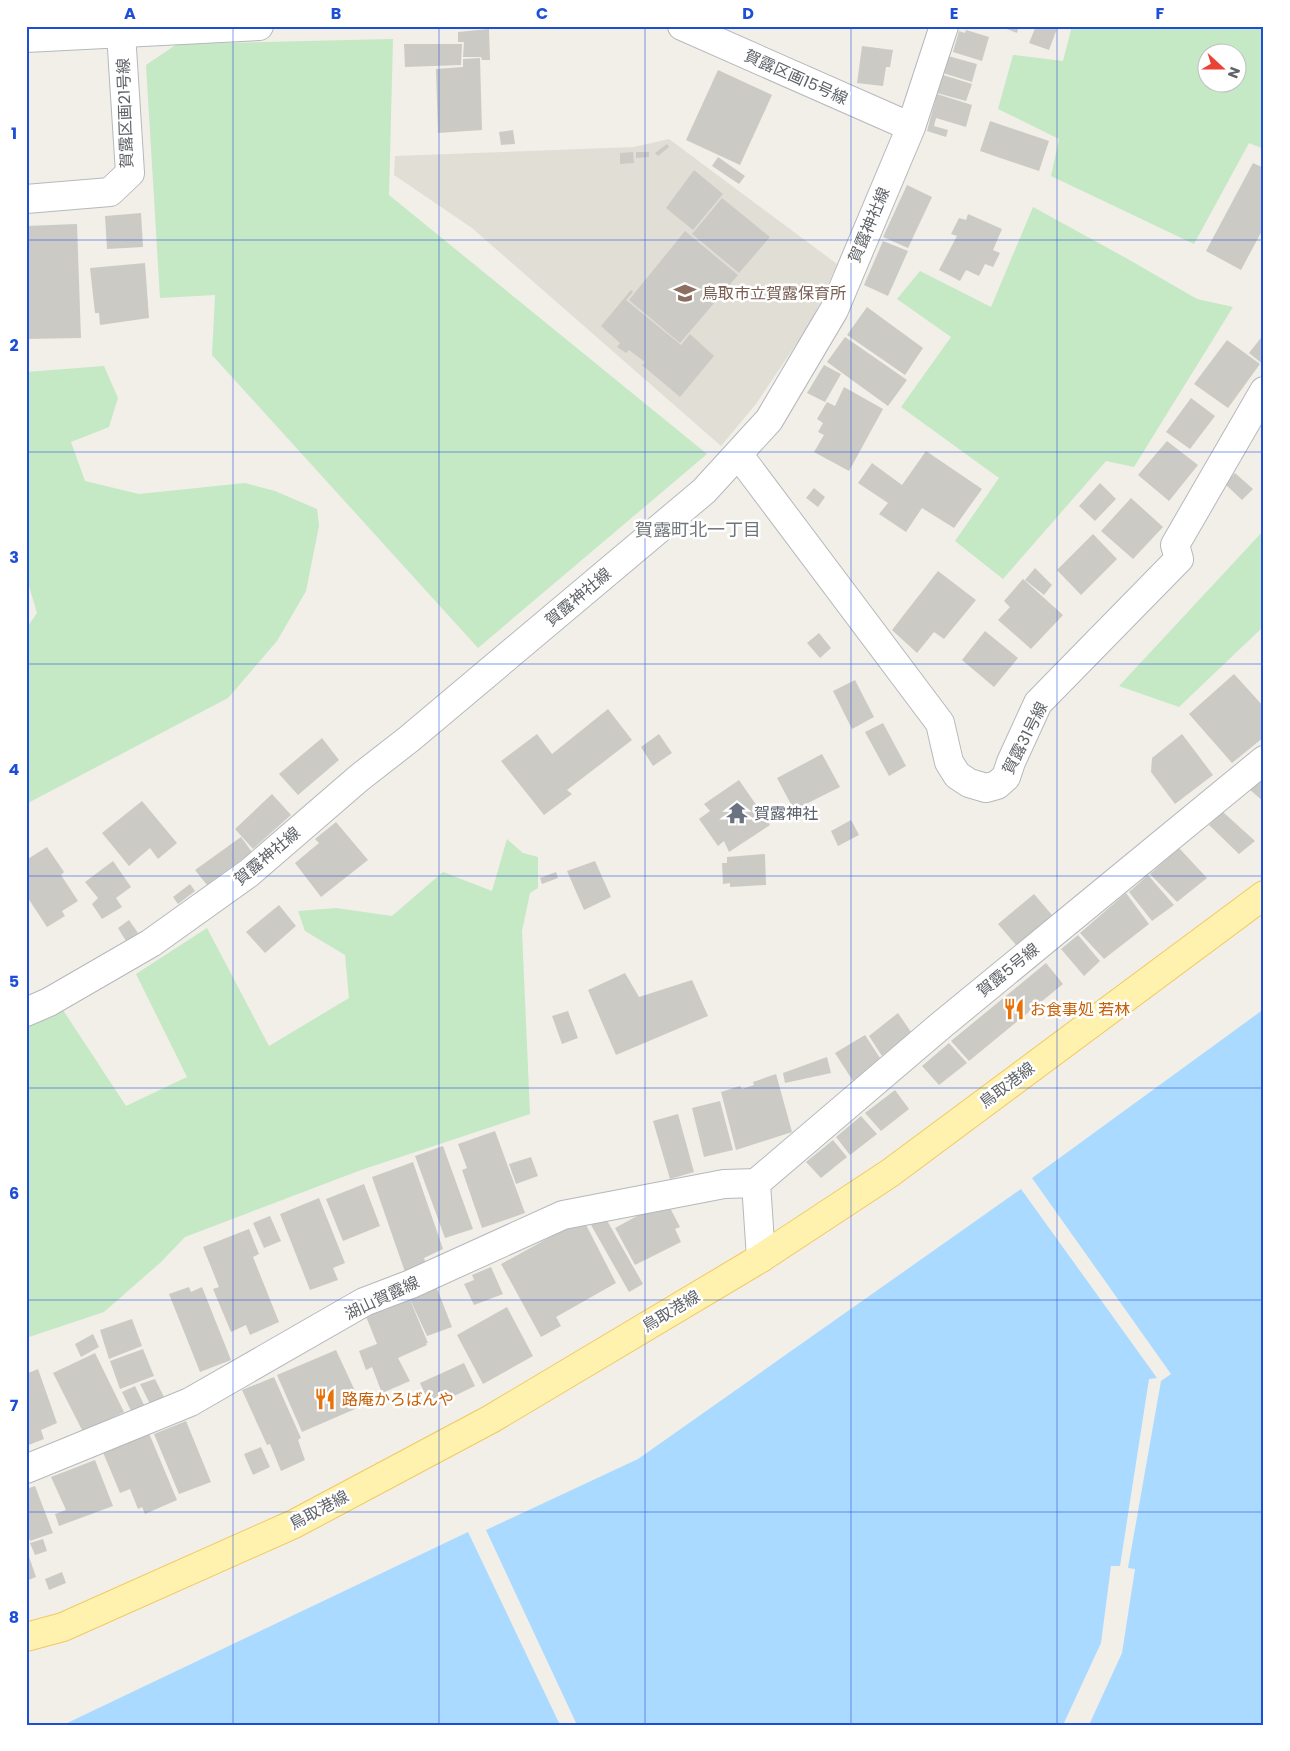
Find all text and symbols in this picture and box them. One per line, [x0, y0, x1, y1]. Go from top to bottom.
text: A [124, 2, 136, 25]
text: B [331, 2, 341, 25]
text: C [536, 2, 548, 25]
text: D [742, 2, 754, 25]
text: E [950, 2, 958, 25]
text: F [1156, 2, 1165, 25]
north arrow [1198, 42, 1248, 92]
street label: 賀露区画15号線 [741, 44, 851, 110]
street label: 賀露区画21号線 [112, 57, 138, 169]
text: N [1223, 64, 1245, 81]
text: 1 [11, 122, 17, 145]
street label: 賀露神社線 [843, 184, 895, 266]
school or university icon: 鳥取市立賀露保育所 [672, 280, 698, 306]
place label: 鳥取市立賀露保育所 [702, 282, 846, 305]
text: 2 [9, 334, 19, 357]
district label: 賀露町北一丁目 [635, 517, 761, 542]
text: 3 [9, 546, 19, 569]
street label: 賀露神社線 [540, 562, 616, 632]
street label: 賀露31号線 [997, 698, 1053, 778]
text: 4 [9, 758, 20, 781]
temple icon: 賀露神社 [724, 800, 750, 826]
place label: 賀露神社 [754, 802, 818, 825]
street label: 賀露神社線 [229, 821, 305, 891]
street label: 賀露5号線 [972, 938, 1044, 1002]
text: 5 [9, 970, 19, 993]
restaurant icon: お食事処 若林 [1001, 996, 1027, 1022]
place label: お食事処 若林 [1030, 998, 1130, 1021]
street label: 鳥取港線 [975, 1057, 1039, 1113]
text: 6 [9, 1182, 19, 1205]
street label: 湖山賀露線 [341, 1271, 423, 1325]
street label: 鳥取港線 [638, 1285, 704, 1337]
restaurant icon: 路庵かろばんや [312, 1386, 338, 1412]
place label: 路庵かろばんや [342, 1388, 454, 1411]
text: 7 [10, 1394, 19, 1417]
street label: 鳥取港線 [285, 1485, 353, 1535]
text: 8 [9, 1606, 19, 1629]

